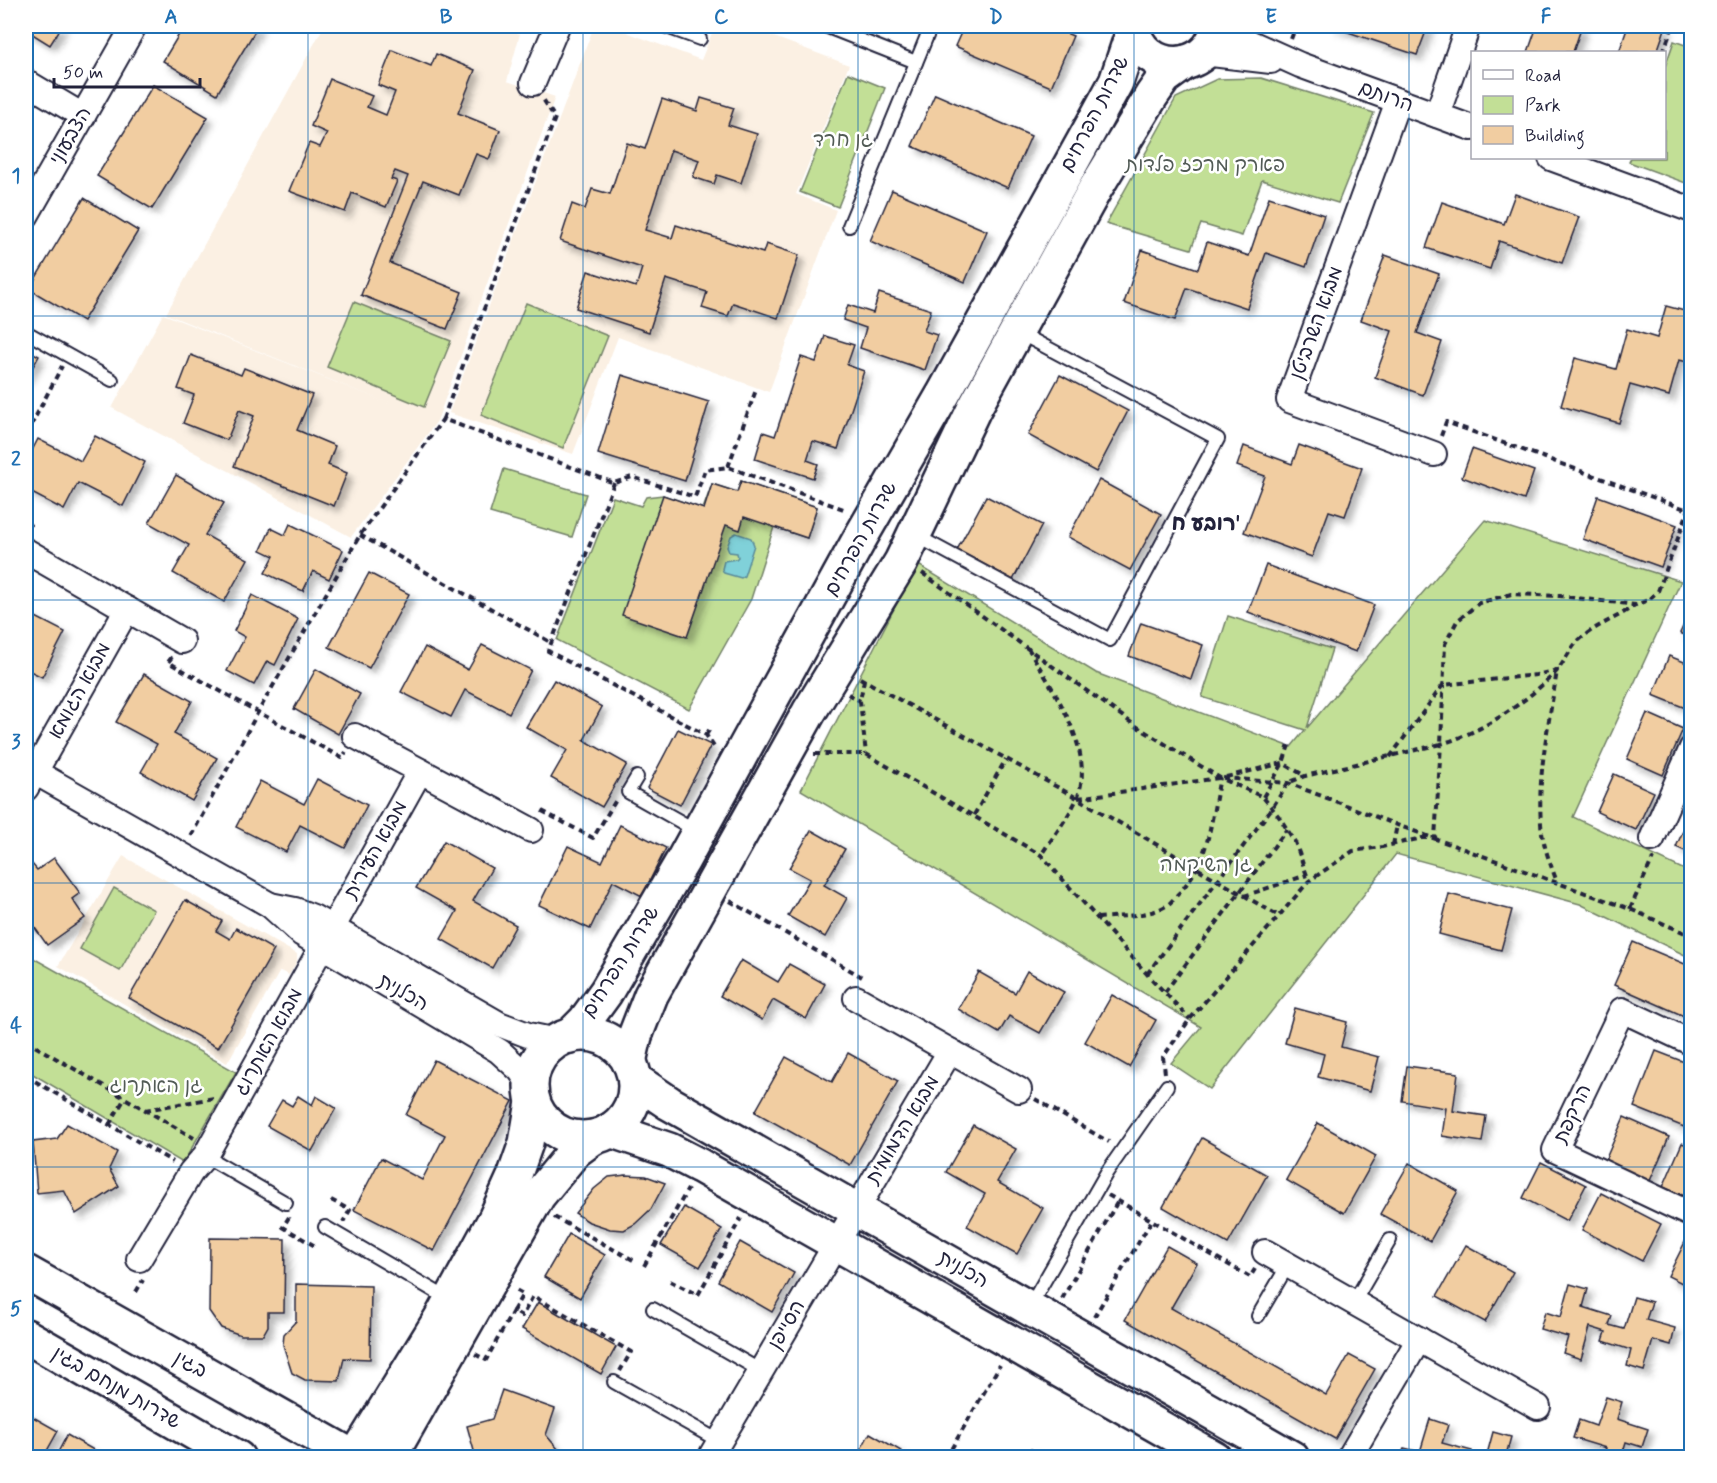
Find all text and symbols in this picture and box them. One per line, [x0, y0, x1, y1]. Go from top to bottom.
text: A [164, 4, 178, 31]
text: B [440, 4, 453, 31]
text: C [714, 4, 729, 31]
text: D [989, 4, 1003, 31]
text: E [1265, 4, 1277, 31]
text: F [1541, 4, 1552, 31]
scale bar [54, 51, 200, 89]
street label: שדרות הפרחים [1054, 51, 1136, 177]
legend [1471, 51, 1666, 159]
text: 50 m [63, 61, 103, 85]
text: Road [1525, 64, 1561, 88]
street label: הרותם [1355, 75, 1417, 119]
text: Park [1525, 94, 1561, 118]
street label: הצבעוני [44, 102, 98, 170]
text: Building [1525, 124, 1585, 150]
park label: גן חרד [813, 127, 873, 154]
park label: פארק מרכז פלדות [1124, 152, 1285, 179]
text: 1 [12, 163, 20, 190]
street label: מבוא השרביטן [1284, 263, 1350, 383]
text: 2 [11, 446, 21, 473]
street label: שדרות הפרחים [818, 477, 904, 601]
district label: רובע ח' [1172, 510, 1240, 538]
street label: מבוא הגומא [42, 638, 118, 744]
text: 3 [11, 729, 21, 756]
street label: מבוא העירית [337, 796, 414, 905]
park label: גן השיקמה [1160, 852, 1252, 879]
street label: שדרות הפרחים [576, 901, 666, 1023]
street label: הכלנית [373, 968, 433, 1018]
street label: מבוא האתרוג [228, 983, 310, 1101]
text: 4 [10, 1013, 22, 1040]
street label: מבוא הדמומית [859, 1071, 946, 1190]
park label: גן האתרוג [109, 1073, 203, 1100]
street label: הרקפת [1547, 1080, 1598, 1149]
street label: הכלנית [933, 1245, 993, 1295]
street label: הסייפן [762, 1295, 812, 1355]
text: 5 [10, 1296, 22, 1323]
street label: שדרות מנחם בגין [47, 1340, 185, 1436]
street label: בגין [168, 1345, 212, 1385]

